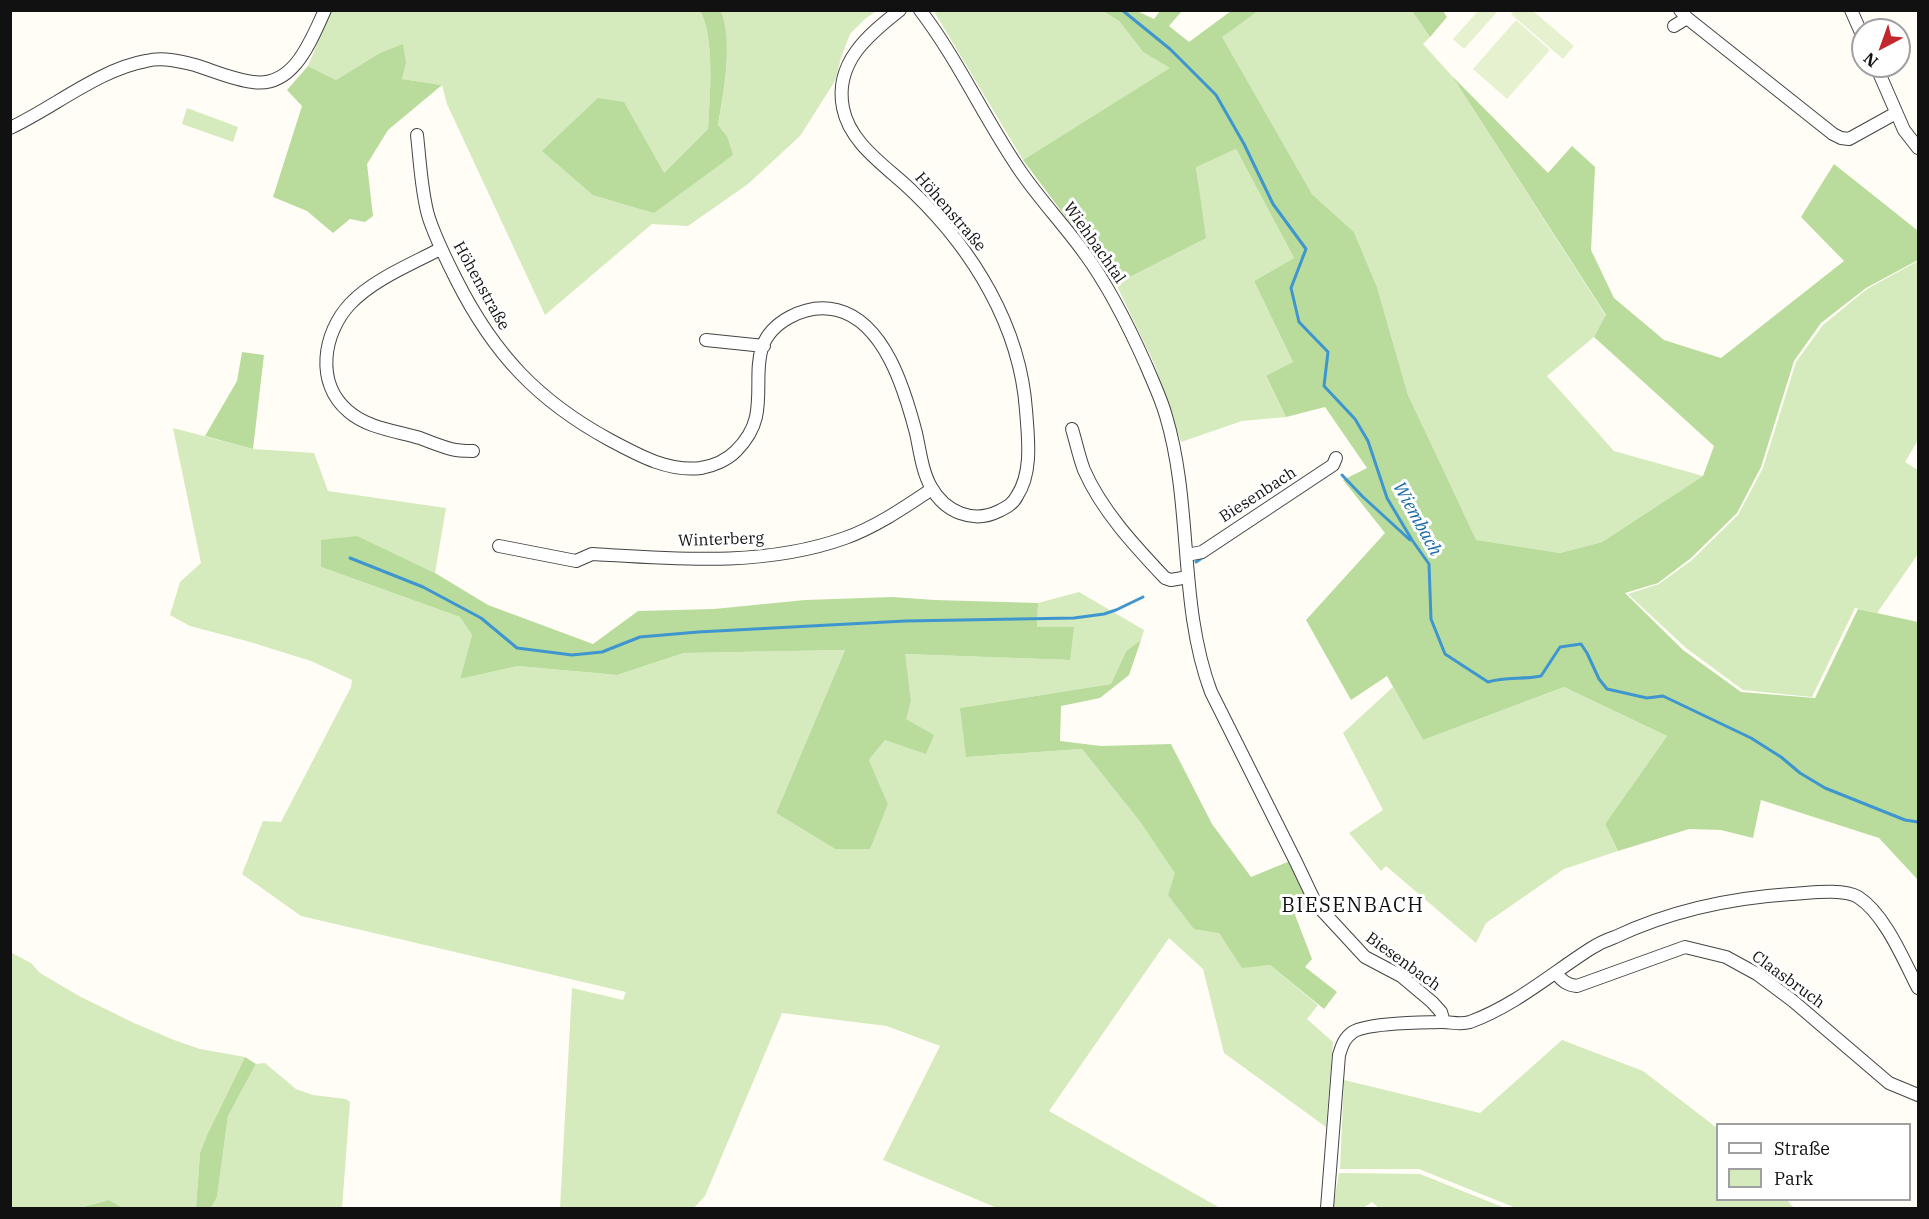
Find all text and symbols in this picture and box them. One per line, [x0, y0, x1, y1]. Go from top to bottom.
north arrow [1851, 18, 1911, 78]
text: N [1859, 48, 1882, 72]
street label: Höhenstraße [910, 169, 990, 255]
street label: Wiehbachtal [1059, 199, 1129, 287]
street label: Höhenstraße [449, 238, 513, 334]
street label: Biesenbach [1216, 463, 1300, 527]
water label: Wiembach [1388, 478, 1446, 560]
street label: Winterberg [678, 529, 764, 551]
district label: BIESENBACH [1281, 894, 1425, 918]
street label: Biesenbach [1362, 928, 1444, 996]
street label: Claasbruch [1748, 947, 1828, 1013]
legend [1716, 1123, 1911, 1201]
text: Straße [1774, 1137, 1830, 1160]
text: Park [1774, 1167, 1813, 1190]

